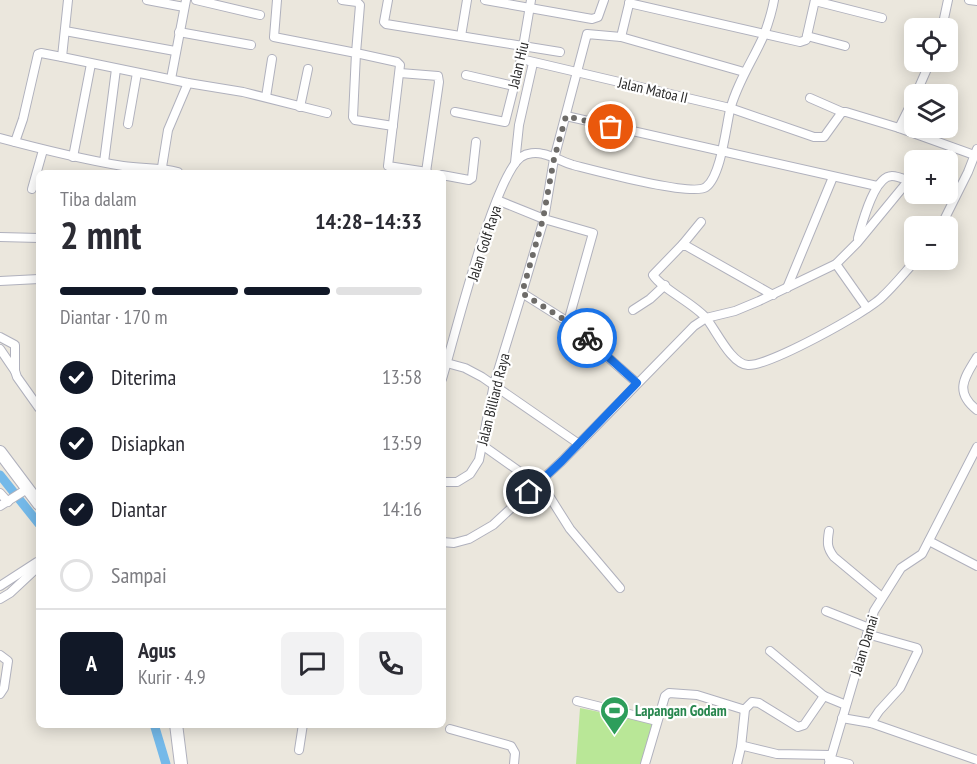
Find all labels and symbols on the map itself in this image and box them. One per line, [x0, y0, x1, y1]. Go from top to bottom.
street label: Jalan Hiu [503, 40, 533, 91]
street label: Jalan Matoa II [615, 73, 690, 107]
pin [585, 101, 636, 152]
street label: Jalan Golf Raya [463, 203, 505, 284]
courier [557, 308, 617, 368]
street label: Jalan Billiard Raya [472, 351, 514, 448]
pin [503, 466, 554, 517]
street label: Jalan Damai [846, 613, 882, 678]
sports icon: Lapangan Godam [598, 694, 630, 736]
place label: Lapangan Godam [635, 701, 727, 720]

